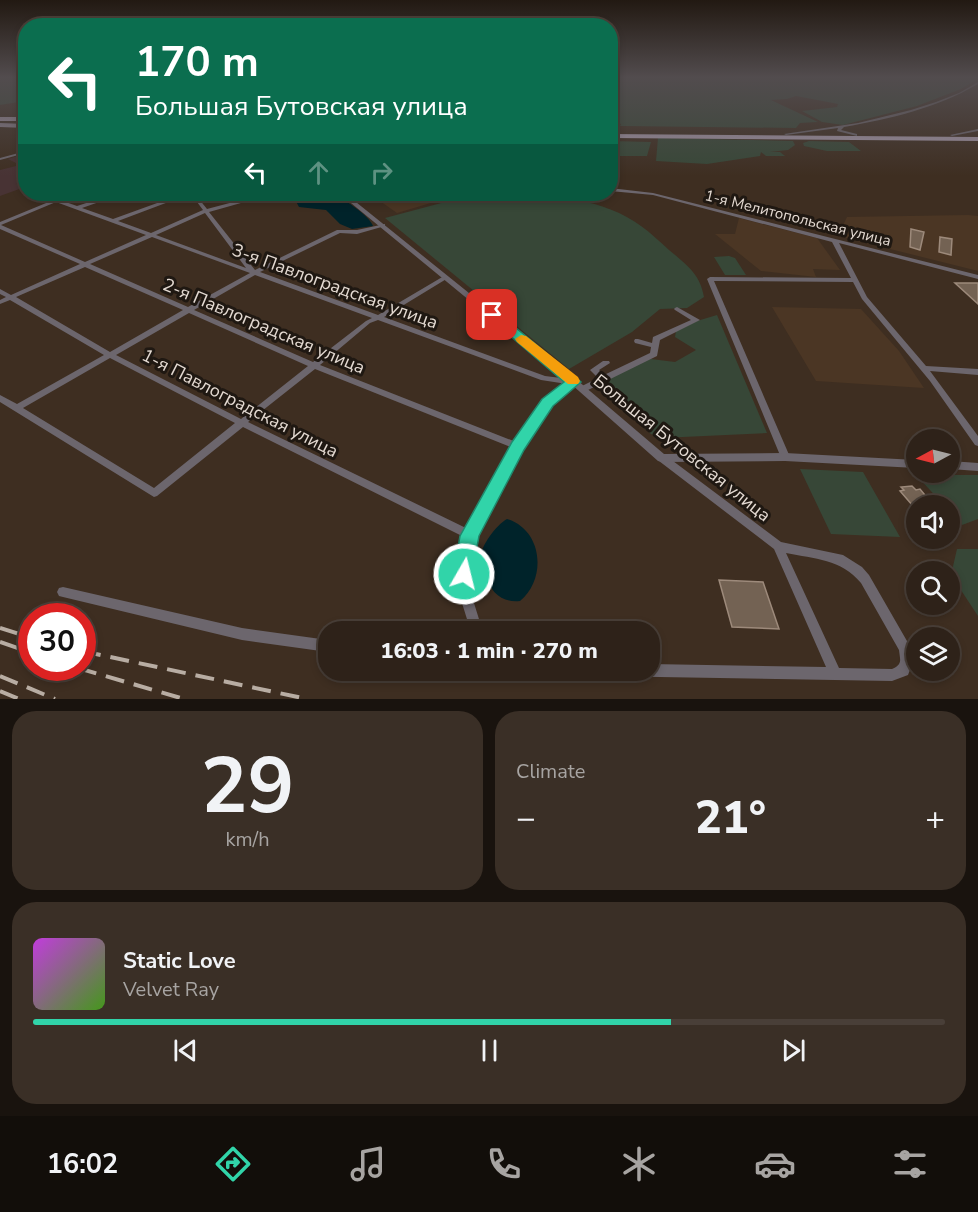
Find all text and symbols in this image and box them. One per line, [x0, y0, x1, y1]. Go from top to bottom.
text: 170 m [135, 34, 259, 91]
icon: left [36, 42, 114, 120]
text: Большая Бутовская улица [135, 88, 468, 125]
icon: left [239, 156, 272, 189]
icon: ahead [302, 156, 335, 189]
icon: right [365, 156, 398, 189]
street label: 1-я Мелитопольская улица [703, 185, 893, 251]
street label: 3-я Павлоградская улица [229, 238, 441, 334]
street label: 2-я Павлоградская улица [159, 272, 369, 380]
pin [466, 289, 517, 340]
icon: arrive [475, 298, 508, 331]
street label: 1-я Павлоградская улица [138, 343, 342, 463]
street label: Большая Бутовская улица [588, 369, 776, 527]
north arrow [906, 429, 960, 483]
map controls [906, 429, 960, 681]
button: sound [906, 495, 960, 549]
position arrow [432, 542, 496, 606]
button: search [906, 561, 960, 615]
speed limit sign: 30 [18, 603, 96, 681]
button: layers [906, 627, 960, 681]
text: 16:03 · 1 min · 270 m [380, 636, 598, 666]
text: 29 [201, 733, 294, 840]
text: Climate [516, 758, 585, 785]
text: 21° [695, 788, 766, 849]
text: − [516, 796, 536, 841]
text: + [925, 796, 945, 841]
text: km/h [225, 826, 270, 853]
text: Static Love [123, 946, 236, 976]
text: Velvet Ray [123, 976, 219, 1003]
icon: previous [169, 1034, 202, 1067]
icon: pause [473, 1034, 506, 1067]
icon: next [777, 1034, 810, 1067]
icon: directions [212, 1143, 254, 1185]
icon: music [347, 1143, 389, 1185]
icon: phone [483, 1143, 525, 1185]
icon: climate [618, 1143, 660, 1185]
icon: car [754, 1143, 796, 1185]
icon: filters [889, 1143, 931, 1185]
text: 16:02 [47, 1146, 118, 1183]

